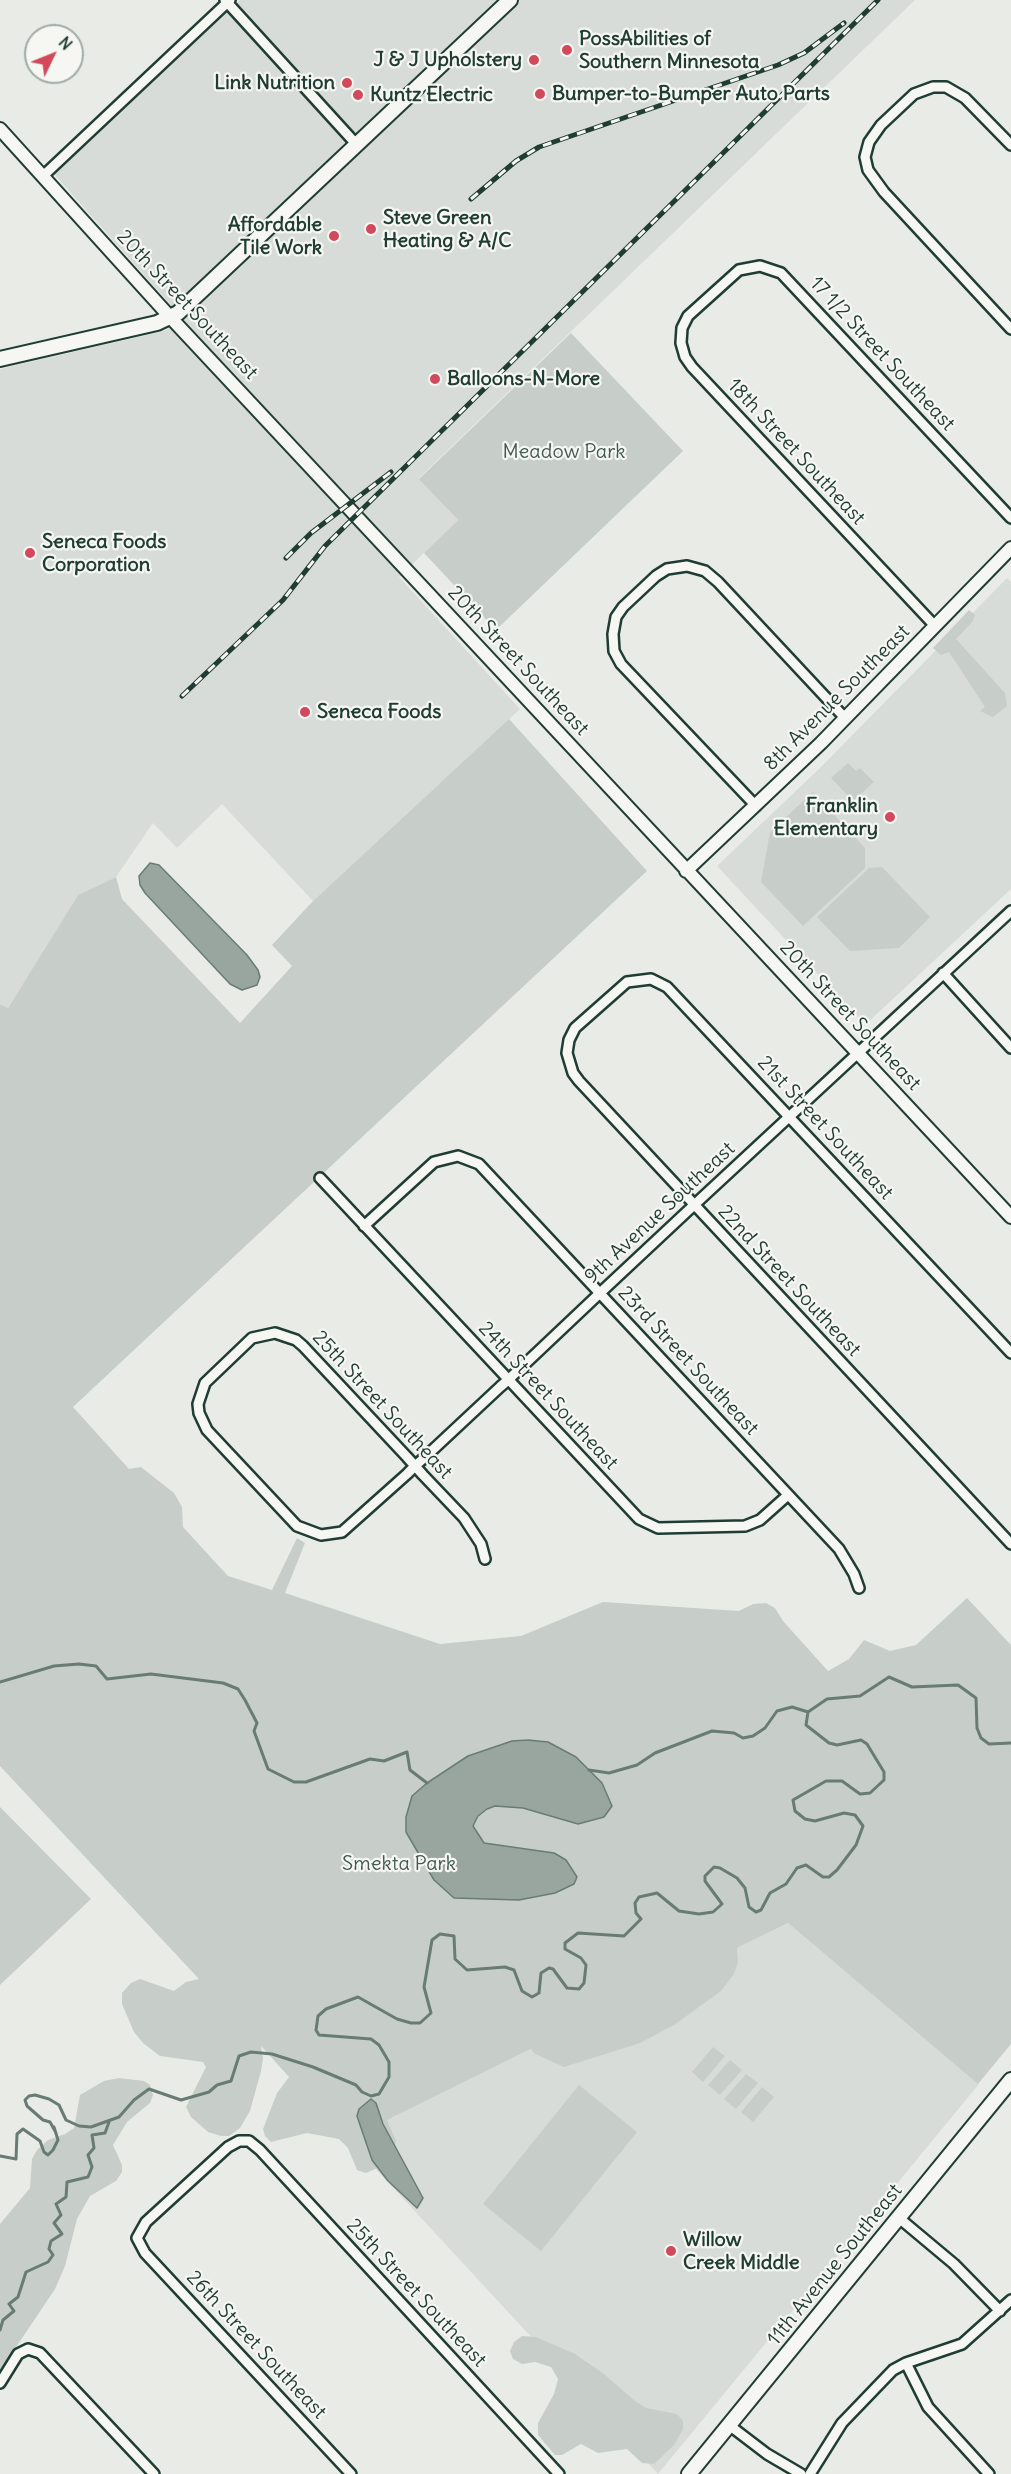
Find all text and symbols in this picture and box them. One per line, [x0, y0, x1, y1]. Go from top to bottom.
north arrow [24, 24, 84, 84]
place label: PossAbilities of Southern Minnesota [579, 27, 760, 74]
text: N [55, 32, 77, 54]
marker: PossAbilities of Southern Minnesota [560, 43, 574, 57]
place label: J & J Upholstery [373, 48, 522, 72]
marker: J & J Upholstery [527, 53, 541, 67]
place label: Link Nutrition [214, 71, 335, 95]
marker: Link Nutrition [340, 76, 354, 90]
place label: Bumper-to-Bumper Auto Parts [552, 82, 830, 106]
place label: Kuntz Electric [370, 83, 493, 107]
marker: Bumper-to-Bumper Auto Parts [533, 87, 547, 101]
marker: Kuntz Electric [351, 88, 365, 102]
place label: Steve Green Heating & A/C [383, 206, 511, 253]
place label: Affordable Tile Work [228, 213, 322, 260]
marker: Steve Green Heating & A/C [364, 222, 378, 236]
street label: 20th Street Southeast [112, 225, 262, 385]
marker: Affordable Tile Work [327, 229, 341, 243]
street label: 17 1/2 Street Southeast [804, 272, 960, 436]
place label: Balloons-N-More [447, 367, 600, 391]
marker: Balloons-N-More [428, 372, 442, 386]
street label: 18th Street Southeast [722, 374, 870, 530]
park label: Meadow Park [503, 440, 625, 464]
place label: Seneca Foods Corporation [42, 530, 166, 577]
marker: Seneca Foods Corporation [23, 546, 37, 560]
street label: 20th Street Southeast [443, 581, 593, 741]
street label: 8th Avenue Southeast [759, 620, 915, 776]
place label: Seneca Foods [317, 700, 441, 724]
marker: Seneca Foods [298, 705, 312, 719]
place label: Franklin Elementary [774, 794, 878, 841]
marker: Franklin Elementary [883, 810, 897, 824]
street label: 20th Street Southeast [775, 936, 925, 1096]
street label: 21st Street Southeast [752, 1051, 898, 1205]
street label: 9th Avenue Southeast [580, 1137, 740, 1289]
street label: 22nd Street Southeast [713, 1200, 865, 1362]
street label: 23rd Street Southeast [613, 1281, 763, 1441]
street label: 24th Street Southeast [473, 1317, 623, 1475]
street label: 25th Street Southeast [307, 1326, 457, 1484]
park label: Smekta Park [342, 1852, 456, 1876]
street label: 11th Avenue Southeast [762, 2179, 908, 2351]
street label: 25th Street Southeast [341, 2214, 491, 2372]
place label: Willow Creek Middle [683, 2228, 800, 2275]
marker: Willow Creek Middle [664, 2244, 678, 2258]
street label: 26th Street Southeast [181, 2266, 331, 2424]

